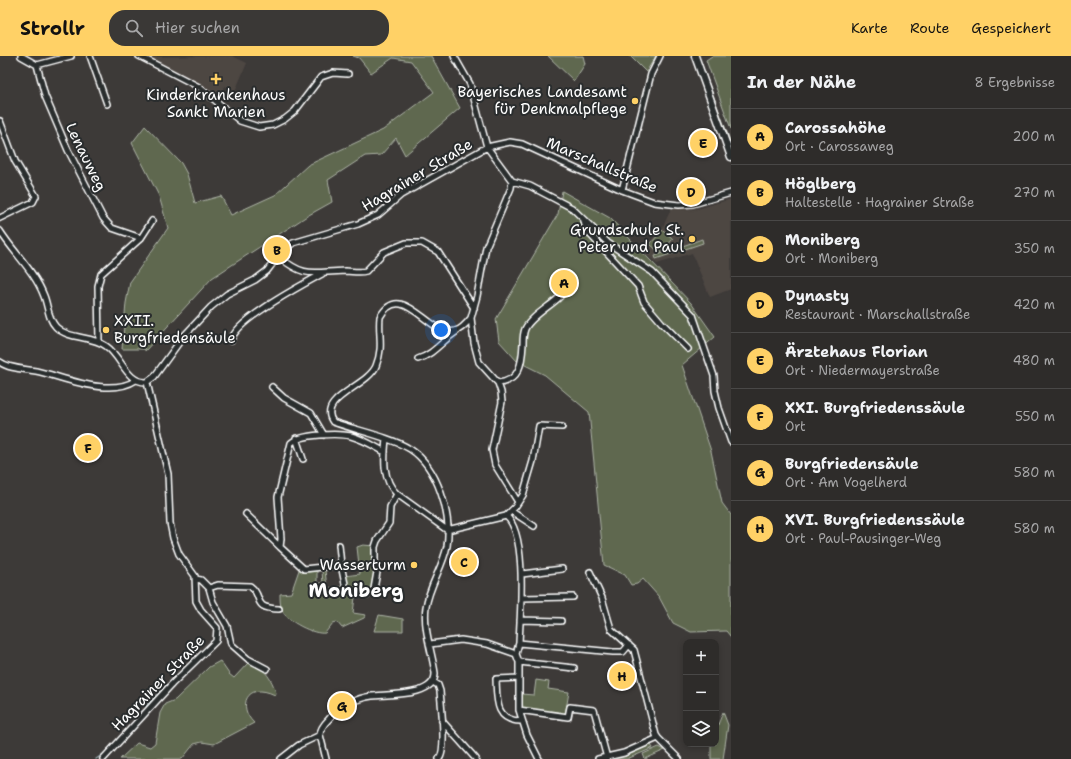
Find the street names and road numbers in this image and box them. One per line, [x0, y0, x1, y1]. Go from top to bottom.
street label: Lenauweg [61, 120, 111, 194]
street label: Marschallstraße [543, 133, 661, 197]
street label: Hagrainer Straße [358, 134, 476, 216]
street label: Hagrainer Straße [107, 631, 209, 735]

